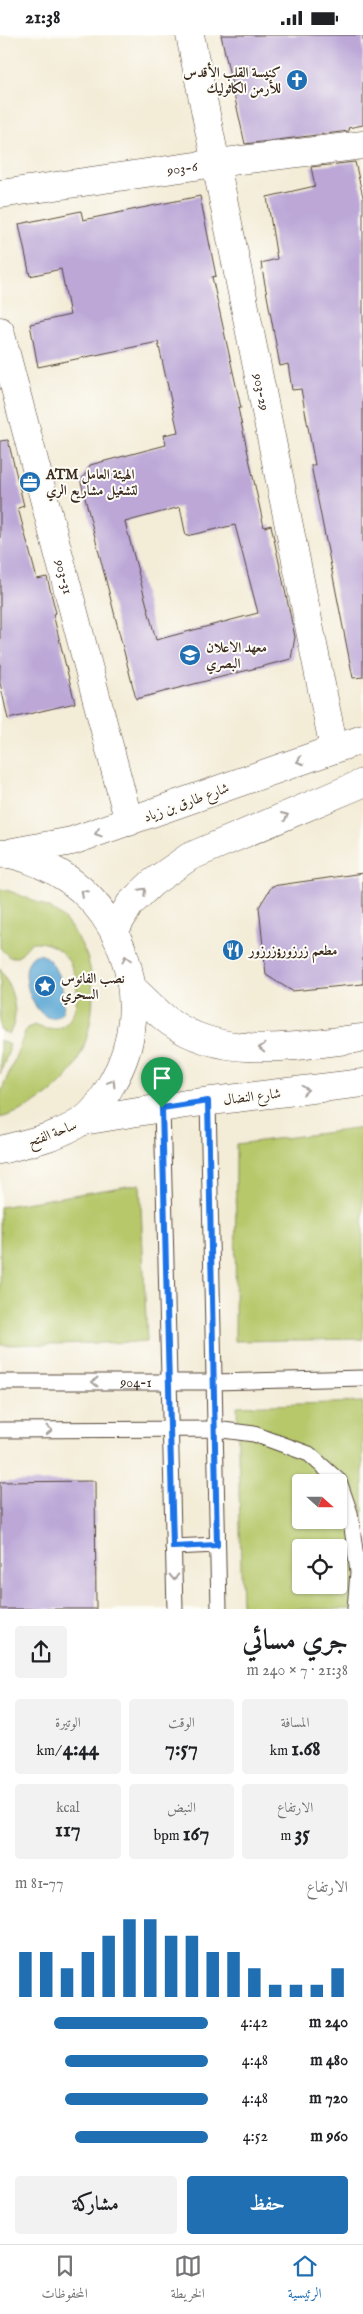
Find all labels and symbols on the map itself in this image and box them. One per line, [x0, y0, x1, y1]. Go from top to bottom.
place label: كنيسة القلب الأقدس للأرمن الكاثوليك [183, 62, 281, 98]
church icon: كنيسة القلب الأقدس للأرمن الكاثوليك [285, 68, 309, 92]
street label: 903-6 [165, 158, 200, 180]
street label: 903-29 [248, 371, 274, 412]
place label: ATM الهيئة العامل لتشغيل مشاريع الري [45, 466, 138, 503]
office icon: ATM الهيئة العامل لتشغيل مشاريع الري [18, 470, 42, 494]
street label: 903-31 [50, 557, 77, 596]
place label: معهد الاعلان البصري [206, 639, 267, 675]
school or university icon: معهد الاعلان البصري [178, 643, 202, 667]
one-way arrow [297, 755, 305, 765]
street label: شارع طارق بن زياد [141, 779, 232, 829]
one-way arrow [281, 812, 289, 822]
one-way arrow [94, 827, 102, 837]
one-way arrow [137, 888, 146, 897]
one-way arrow [81, 890, 90, 899]
restaurant icon: مطعم زرزور;زرزور [221, 938, 245, 962]
place label: مطعم زرزور;زرزور [247, 942, 337, 963]
one-way arrow [121, 955, 131, 963]
place label: نصب الفانوس السحري [61, 970, 125, 1006]
place icon: نصب الفانوس السحري [33, 974, 57, 998]
one-way arrow [258, 1043, 266, 1053]
pin [141, 1057, 183, 1108]
one-way arrow [106, 1080, 116, 1089]
street label: شارع النضال [222, 1085, 282, 1111]
one-way arrow [301, 1085, 309, 1096]
street label: ساحة الفتح [25, 1116, 81, 1154]
street label: 904-1 [119, 1374, 152, 1392]
one-way arrow [91, 1377, 98, 1387]
one-way arrow [45, 1425, 53, 1435]
north arrow [292, 1474, 348, 1529]
one-way arrow [169, 1574, 179, 1581]

